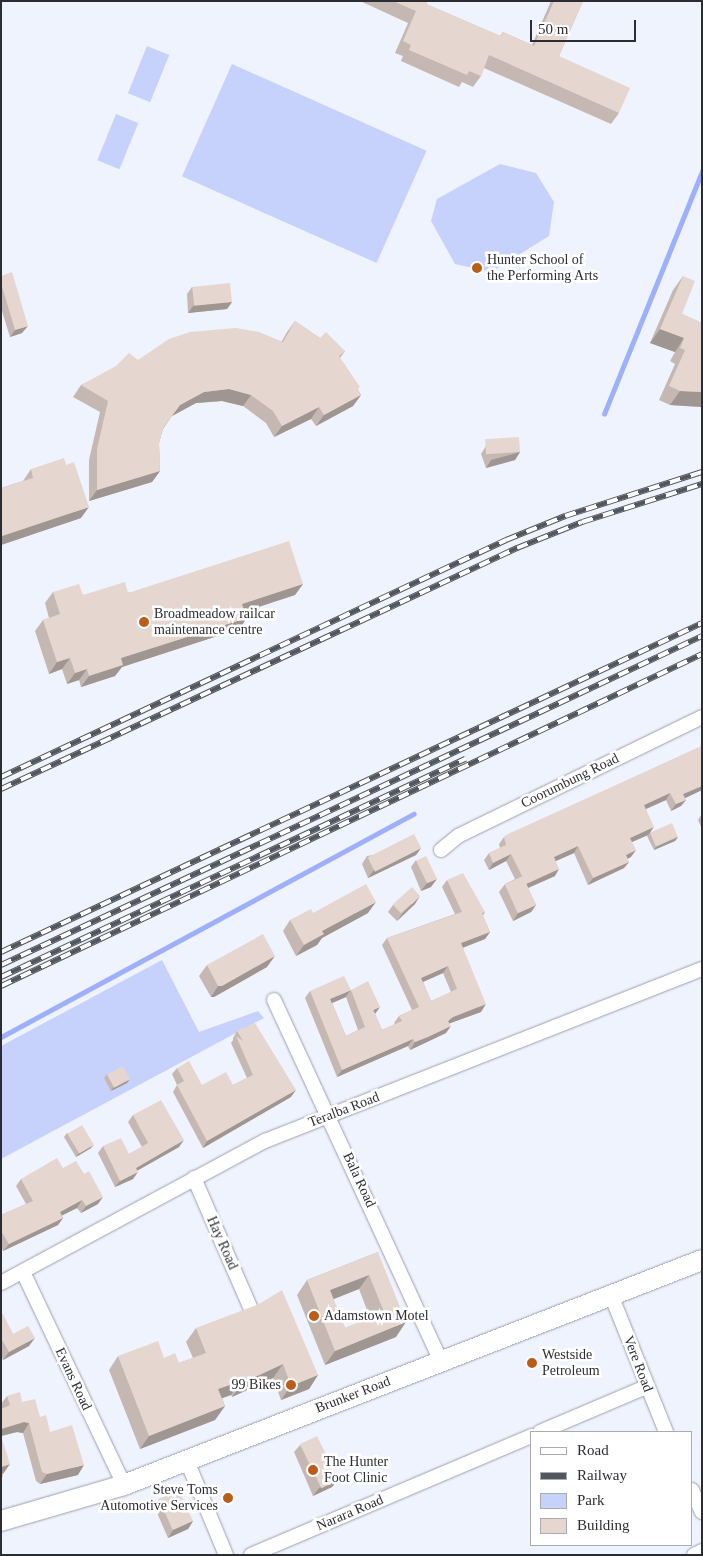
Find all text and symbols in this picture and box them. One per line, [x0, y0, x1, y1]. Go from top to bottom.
scale bar [533, 10, 639, 42]
text: 50 m [538, 21, 568, 37]
place label: Hunter School of the Performing Arts [487, 252, 599, 284]
marker: Hunter School of the Performing Arts [471, 262, 483, 274]
place label: Broadmeadow railcar maintenance centre [154, 606, 275, 638]
marker: Broadmeadow railcar maintenance centre [138, 616, 150, 628]
street label: Coorumbung Road [518, 750, 622, 812]
street label: Teralba Road [306, 1089, 382, 1131]
street label: Bala Road [339, 1150, 379, 1210]
street label: Hay Road [203, 1214, 241, 1272]
place label: Adamstown Motel [324, 1308, 429, 1324]
marker: Adamstown Motel [308, 1310, 320, 1322]
street label: Vere Road [620, 1334, 656, 1394]
street label: Evans Road [51, 1345, 95, 1413]
place label: Westside Petroleum [542, 1347, 600, 1380]
marker: Westside Petroleum [526, 1357, 538, 1369]
street label: Brunker Road [313, 1373, 393, 1417]
place label: 99 Bikes [232, 1377, 281, 1393]
marker: 99 Bikes [285, 1379, 297, 1391]
legend [530, 1431, 693, 1546]
text: Road [577, 1442, 609, 1458]
place label: The Hunter Foot Clinic [324, 1454, 388, 1486]
marker: The Hunter Foot Clinic [306, 1463, 320, 1477]
text: Railway [577, 1467, 627, 1483]
place label: Steve Toms Automotive Services [100, 1482, 218, 1514]
street label: Narara Road [314, 1491, 386, 1535]
marker: Steve Toms Automotive Services [222, 1492, 234, 1504]
text: Park [577, 1492, 605, 1508]
text: Building [577, 1517, 630, 1533]

